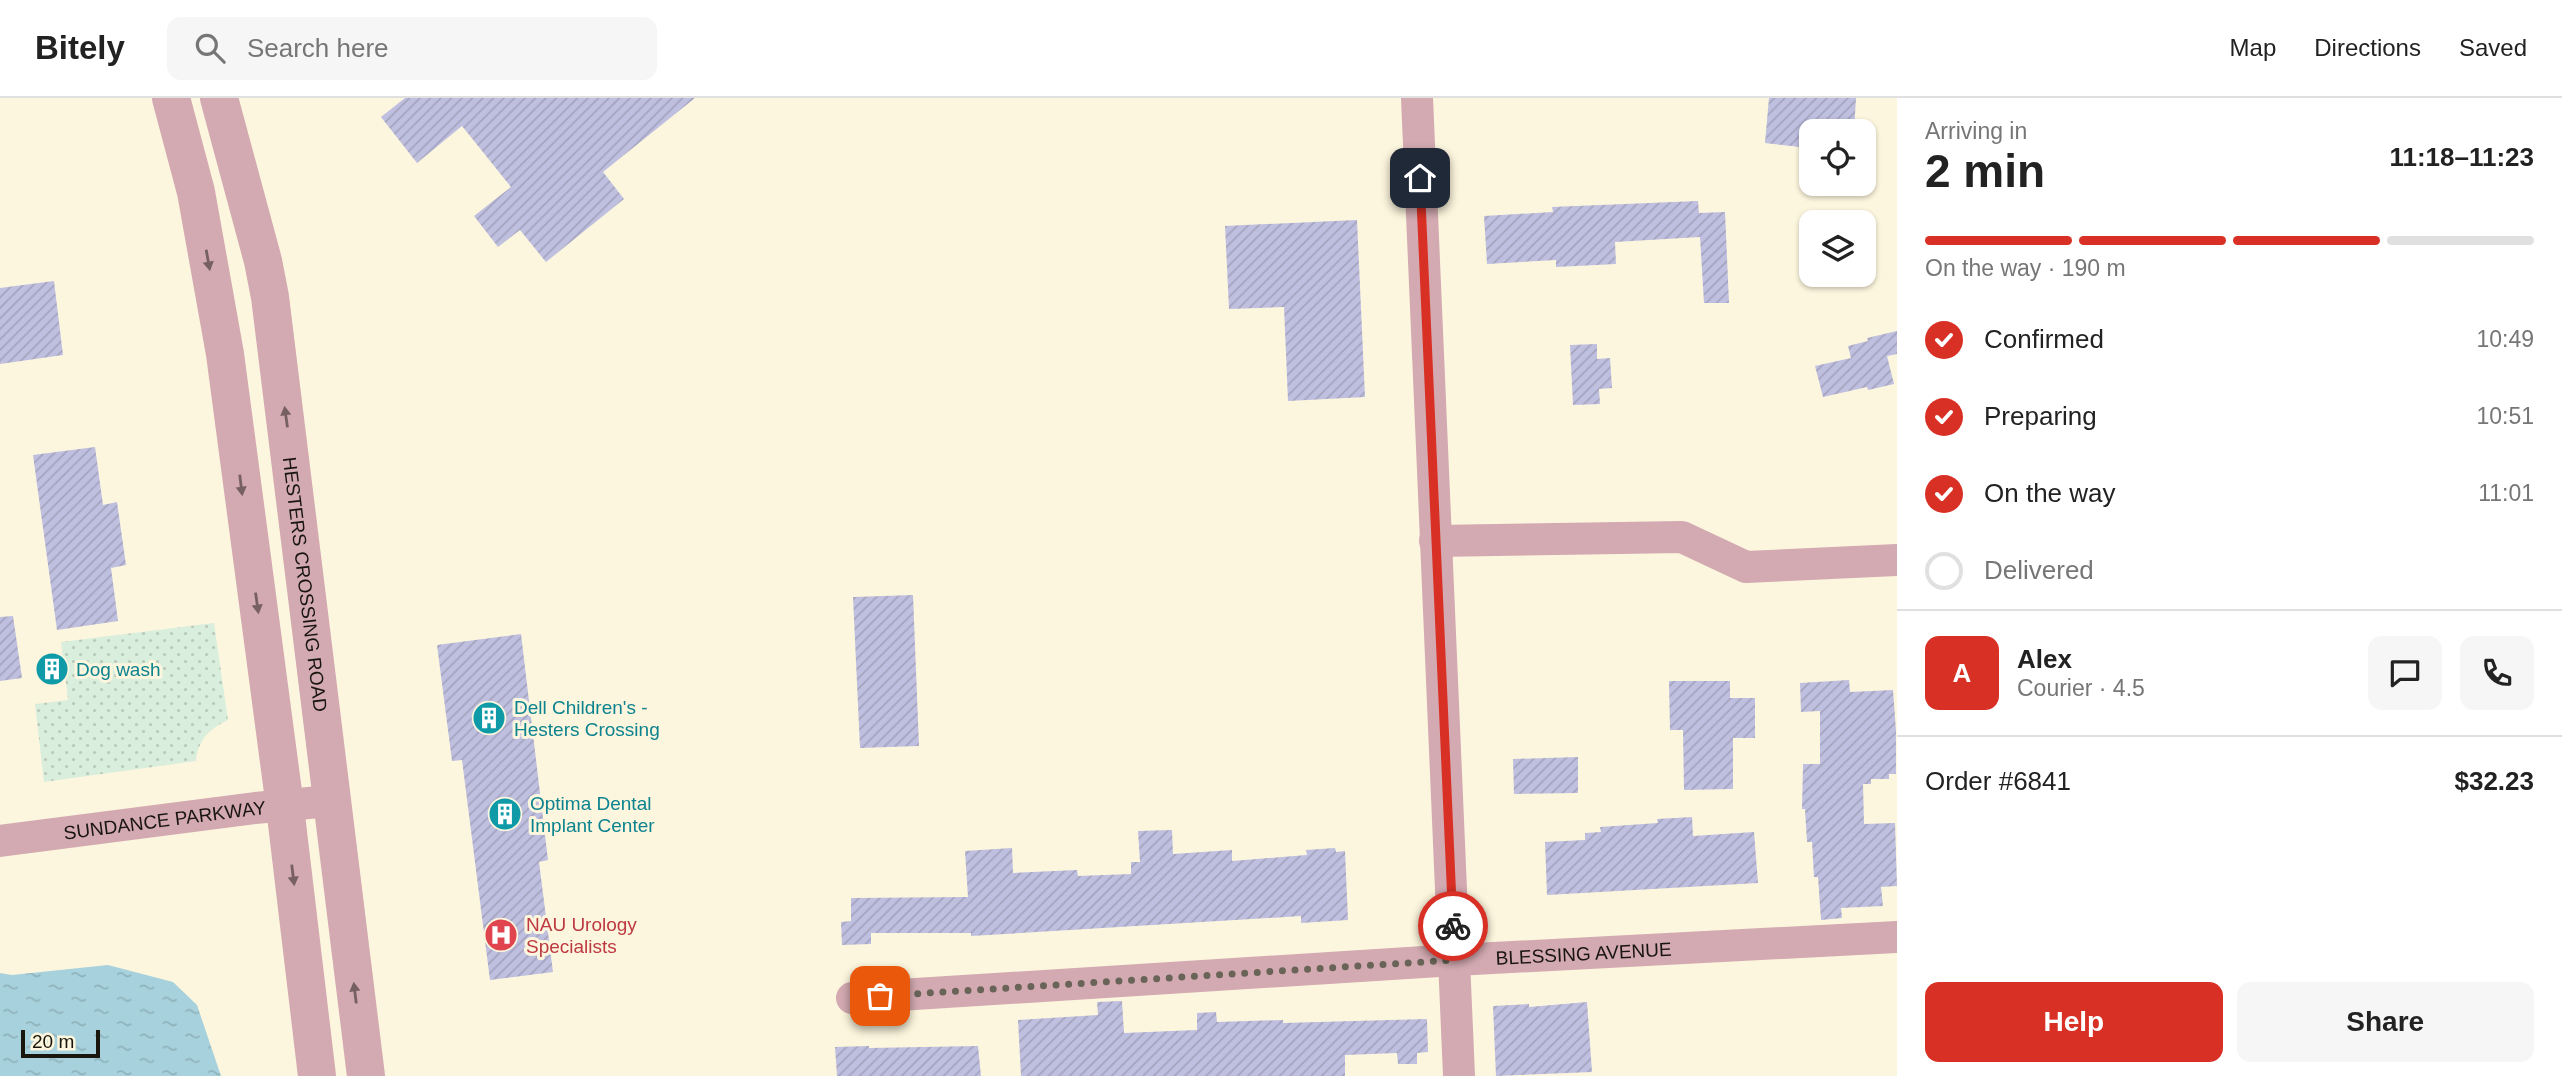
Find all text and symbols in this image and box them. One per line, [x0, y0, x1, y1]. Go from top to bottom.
search box [167, 17, 657, 80]
text: Bitely [35, 29, 125, 66]
icon: search [191, 29, 229, 67]
text: Search here [247, 33, 389, 63]
text: Map [2230, 34, 2276, 61]
text: Directions [2314, 34, 2421, 61]
text: Saved [2459, 34, 2527, 61]
text: Arriving in [1925, 118, 2027, 144]
map controls [1799, 119, 1876, 287]
button: locate [1799, 119, 1876, 196]
text: 11:18–11:23 [2389, 142, 2534, 172]
text: 2 min [1925, 145, 2045, 197]
pin [1390, 148, 1450, 208]
icon: home [1401, 159, 1439, 197]
button: layers [1799, 210, 1876, 287]
one-way arrow [203, 249, 214, 271]
text: On the way · 190 m [1925, 255, 2126, 281]
icon: check [1925, 321, 1963, 359]
text: Confirmed [1984, 324, 2104, 354]
text: 10:49 [2476, 326, 2534, 352]
icon: check [1925, 398, 1963, 436]
text: Preparing [1984, 401, 2097, 431]
text: 10:51 [2476, 403, 2534, 429]
one-way arrow [280, 406, 291, 428]
street label: HESTERS CROSSING ROAD [279, 456, 331, 713]
one-way arrow [236, 474, 247, 496]
icon: check [1925, 475, 1963, 513]
text: On the way [1984, 478, 2116, 508]
text: 11:01 [2478, 480, 2534, 506]
text: Delivered [1984, 555, 2094, 585]
one-way arrow [251, 592, 262, 614]
button: chat [2368, 636, 2442, 710]
button: phone [2460, 636, 2534, 710]
text: Alex [2017, 644, 2072, 674]
building icon: Dog wash [33, 650, 71, 688]
text: A [1953, 658, 1971, 688]
place label: Dog wash [76, 659, 161, 680]
text: Courier · 4.5 [2017, 675, 2145, 701]
place label: Dell Children's - Hesters Crossing [514, 697, 660, 740]
building icon: Dell Children's - Hesters Crossing [470, 699, 508, 737]
text: Order #6841 [1925, 766, 2071, 796]
text: $32.23 [2454, 766, 2534, 796]
place label: Optima Dental Implant Center [530, 793, 655, 836]
building icon: Optima Dental Implant Center [486, 795, 524, 833]
street label: SUNDANCE PARKWAY [62, 797, 267, 844]
one-way arrow [287, 864, 298, 886]
courier [1418, 891, 1488, 961]
icon: bike [1434, 907, 1472, 945]
place label: NAU Urology Specialists [526, 914, 637, 957]
hospital icon: NAU Urology Specialists [482, 916, 520, 954]
street label: BLESSING AVENUE [1495, 939, 1672, 969]
pin [850, 966, 910, 1026]
icon: bag [861, 977, 899, 1015]
one-way arrow [349, 982, 360, 1004]
button: Help [1925, 982, 2223, 1062]
button: Share [2237, 982, 2534, 1062]
scale bar [21, 1027, 100, 1059]
text: 20 m [32, 1031, 74, 1052]

